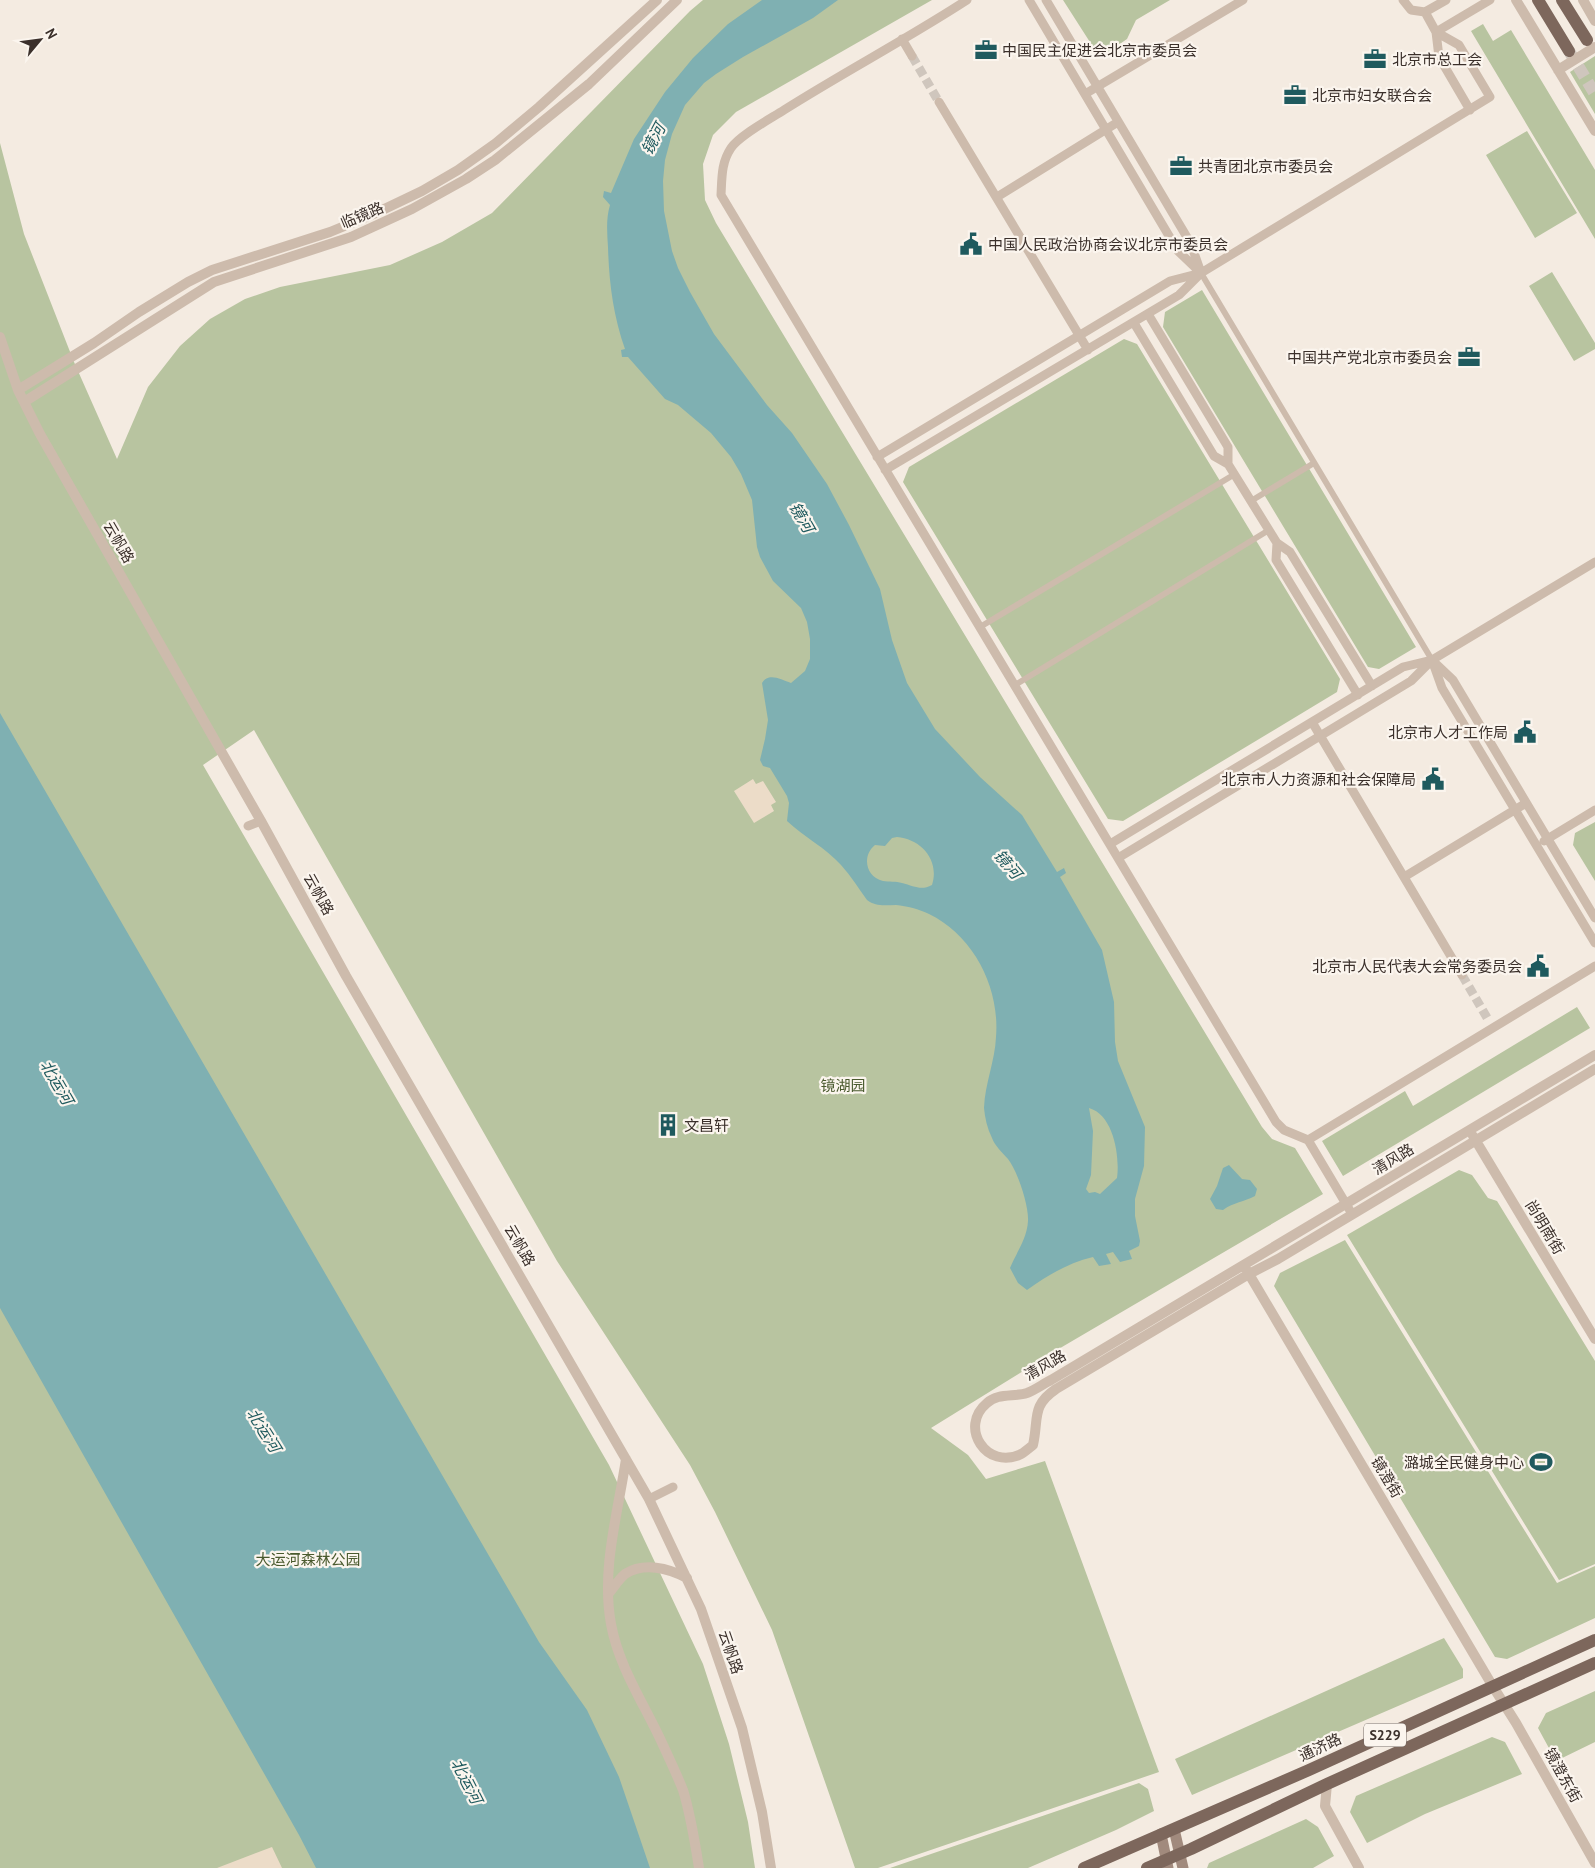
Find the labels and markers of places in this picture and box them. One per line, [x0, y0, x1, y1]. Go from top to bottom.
office icon: 中国民主促进会北京市委员会 [973, 37, 999, 63]
place label: 中国民主促进会北京市委员会 [1002, 41, 1197, 60]
office icon: 北京市总工会 [1362, 46, 1388, 72]
place label: 北京市总工会 [1392, 50, 1482, 69]
office icon: 北京市妇女联合会 [1282, 82, 1308, 108]
place label: 北京市妇女联合会 [1312, 86, 1432, 105]
office icon: 共青团北京市委员会 [1168, 153, 1194, 179]
place label: 共青团北京市委员会 [1198, 157, 1333, 176]
public building icon: 中国人民政治协商会议北京市委员会 [958, 231, 984, 257]
place label: 中国人民政治协商会议北京市委员会 [988, 235, 1228, 254]
office icon: 中国共产党北京市委员会 [1456, 344, 1482, 370]
place label: 中国共产党北京市委员会 [1287, 348, 1452, 367]
public building icon: 北京市人才工作局 [1512, 719, 1538, 745]
place label: 北京市人才工作局 [1388, 723, 1508, 742]
public building icon: 北京市人力资源和社会保障局 [1420, 766, 1446, 792]
place label: 北京市人力资源和社会保障局 [1221, 770, 1416, 789]
public building icon: 北京市人民代表大会常务委员会 [1525, 953, 1551, 979]
place label: 北京市人民代表大会常务委员会 [1312, 957, 1522, 976]
building icon: 文昌轩 [655, 1112, 681, 1138]
place label: 文昌轩 [684, 1116, 729, 1135]
sports icon: 潞城全民健身中心 [1528, 1449, 1554, 1475]
place label: 潞城全民健身中心 [1404, 1453, 1524, 1472]

